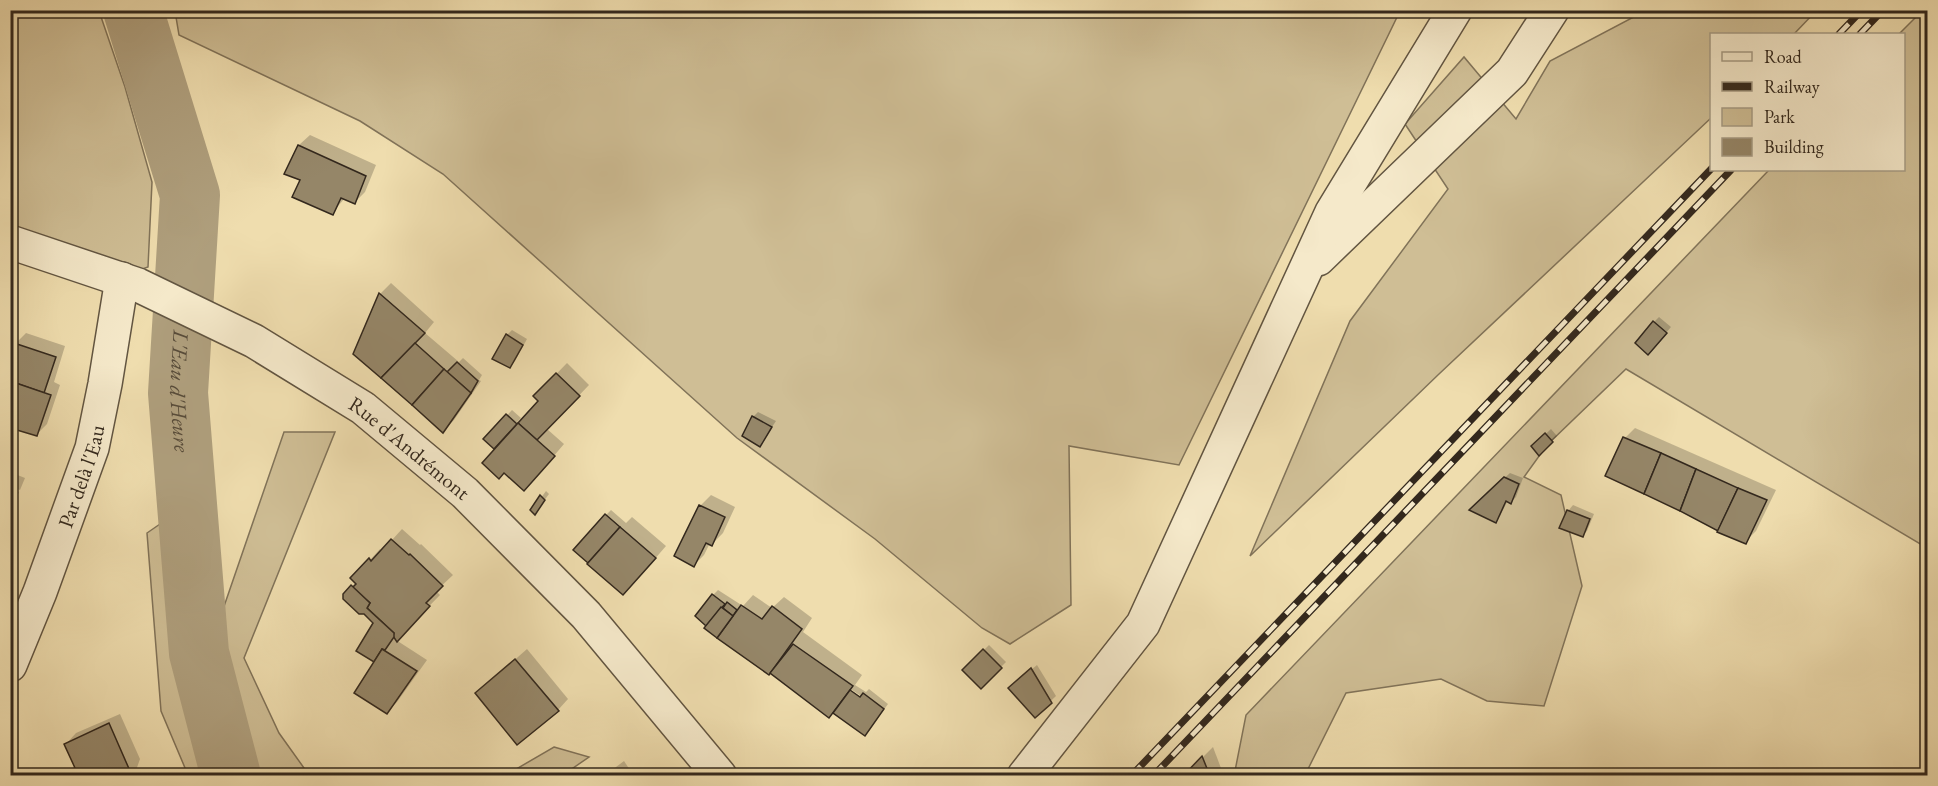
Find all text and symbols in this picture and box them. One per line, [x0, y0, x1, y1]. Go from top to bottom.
legend [1710, 33, 1905, 171]
text: Road [1764, 45, 1803, 68]
text: Railway [1764, 75, 1820, 98]
text: Park [1764, 105, 1795, 128]
text: Building [1764, 135, 1824, 158]
water label: L'Eau d'Heure [163, 328, 197, 454]
street label: Rue d'Andrémont [344, 389, 476, 506]
street label: Par delà l'Eau [51, 422, 110, 531]

